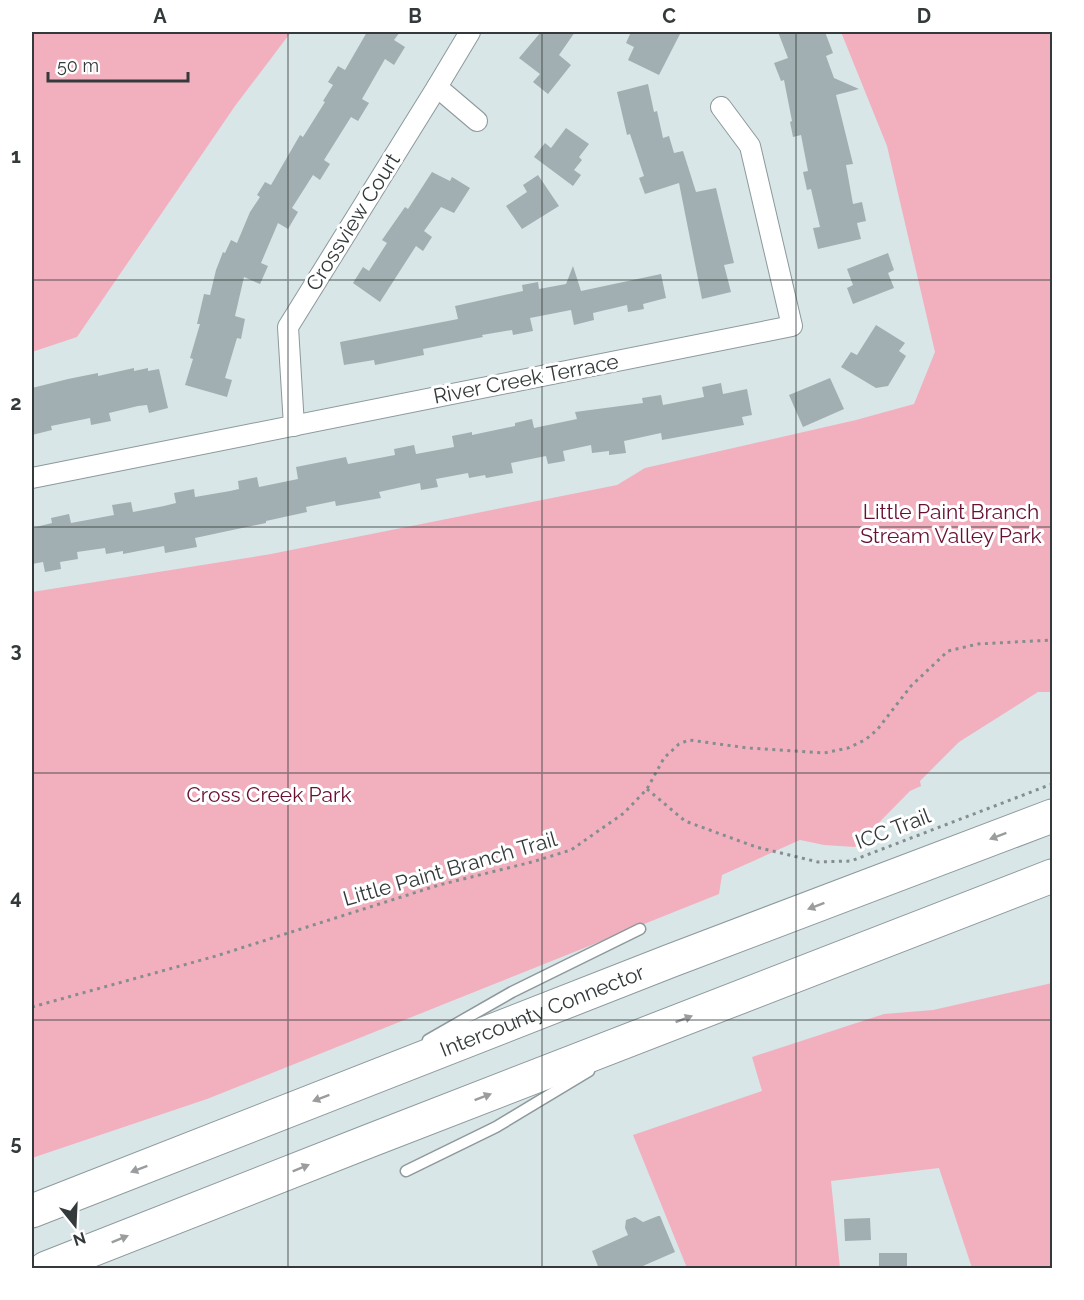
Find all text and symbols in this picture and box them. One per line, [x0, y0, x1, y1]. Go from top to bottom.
text: A [153, 4, 167, 28]
text: B [408, 4, 422, 28]
text: C [662, 4, 676, 28]
text: D [917, 4, 931, 28]
scale bar [48, 45, 188, 83]
text: 50 m [57, 55, 99, 76]
text: 1 [11, 144, 21, 168]
street label: Crossview Court [300, 148, 405, 295]
street label: River Creek Terrace [431, 348, 621, 409]
text: 2 [10, 391, 22, 415]
park label: Little Paint Branch Stream Valley Park [860, 499, 1042, 548]
text: 3 [10, 638, 22, 662]
park label: Cross Creek Park [186, 782, 352, 807]
street label: ICC Trail [852, 803, 934, 854]
street label: Little Paint Branch Trail [340, 826, 560, 911]
one-way arrow [989, 832, 1007, 842]
text: 4 [10, 885, 22, 909]
one-way arrow [806, 901, 824, 911]
street label: Intercounty Connector [436, 959, 648, 1062]
one-way arrow [676, 1014, 694, 1024]
one-way arrow [474, 1092, 492, 1101]
one-way arrow [311, 1093, 329, 1103]
text: 5 [10, 1131, 22, 1155]
one-way arrow [293, 1162, 311, 1172]
one-way arrow [130, 1165, 148, 1174]
north arrow [45, 1195, 105, 1255]
text: N [71, 1228, 88, 1250]
one-way arrow [111, 1234, 129, 1243]

